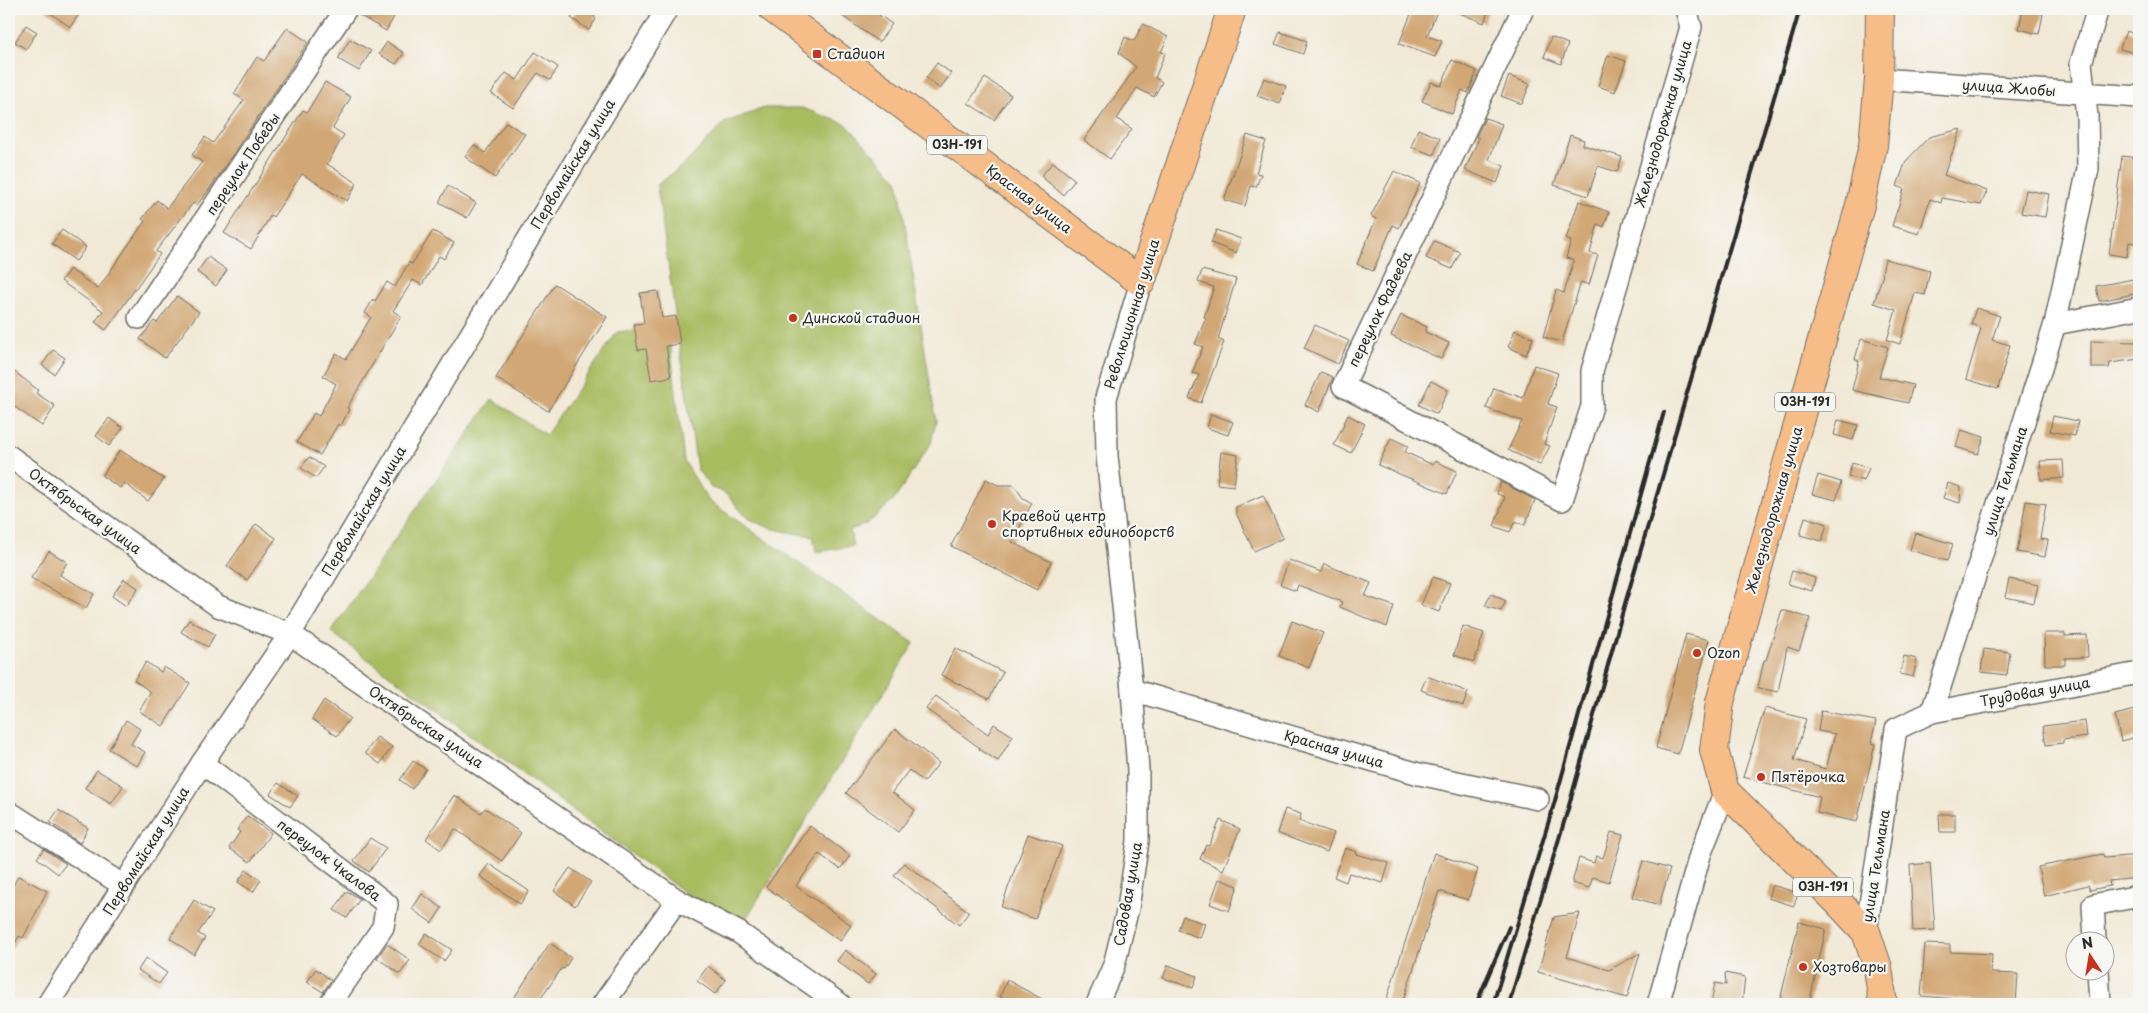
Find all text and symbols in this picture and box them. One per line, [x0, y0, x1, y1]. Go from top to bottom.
street label: Железнодорожная улица [1629, 38, 1696, 210]
place label: Стадион [827, 43, 885, 64]
marker: Стадион [811, 48, 823, 60]
street label: улица Жлобы [1962, 74, 2057, 101]
street label: Первомайская улица [525, 95, 620, 233]
street label: переулок Победы [200, 108, 285, 219]
road number: 03Н-191 [927, 136, 987, 154]
street label: Красная улица [982, 159, 1077, 238]
street label: Революционная улица [1099, 236, 1164, 391]
street label: переулок Фадеева [1342, 247, 1417, 370]
place label: Динской стадион [802, 307, 921, 328]
marker: Динской стадион [787, 312, 799, 324]
road number: 03Н-191 [1775, 392, 1835, 412]
street label: улица Тельмана [1977, 423, 2032, 538]
street label: Железнодорожная улица [1740, 424, 1807, 596]
street label: Первомайская улица [316, 442, 411, 580]
street label: Октябрьская улица [25, 463, 146, 559]
place label: Краевой центр спортивных единоборств [1002, 505, 1174, 542]
marker: Краевой центр спортивных единоборств [986, 518, 998, 530]
place label: Ozon [1707, 642, 1740, 663]
marker: Ozon [1691, 647, 1703, 659]
street label: Трудовая улица [1978, 671, 2092, 712]
street label: Октябрьская улица [365, 680, 488, 773]
street label: Красная улица [1282, 724, 1387, 773]
place label: Пятёрочка [1771, 766, 1845, 787]
marker: Пятёрочка [1755, 771, 1767, 783]
street label: Первомайская улица [97, 782, 194, 919]
street label: улица Тельмана [1856, 808, 1895, 924]
street label: переулок Чкалова [273, 814, 386, 906]
street label: Садовая улица [1108, 840, 1147, 948]
road number: 03Н-191 [1793, 878, 1853, 896]
north arrow [2066, 930, 2116, 980]
text: N [2080, 931, 2095, 954]
place label: Хозтовары [1813, 956, 1887, 977]
marker: Хозтовары [1797, 961, 1809, 973]

